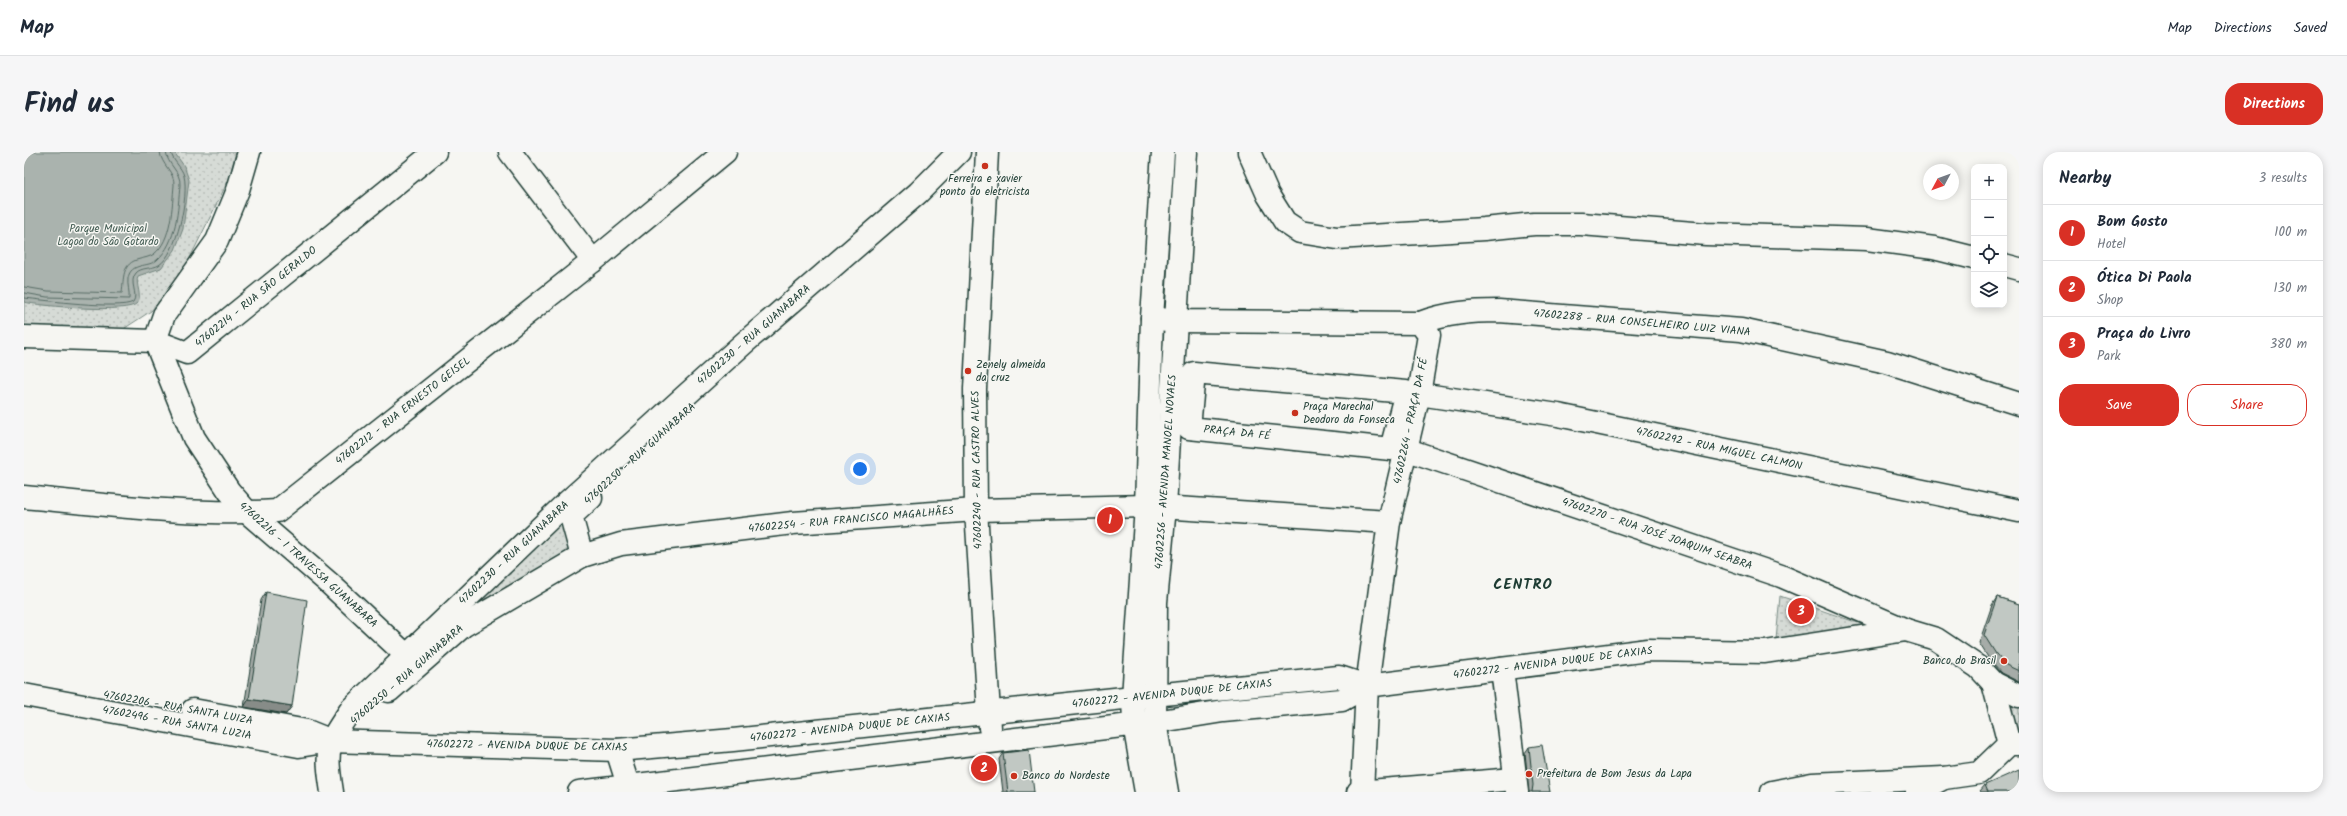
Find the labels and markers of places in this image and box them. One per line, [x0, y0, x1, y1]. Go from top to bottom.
marker: Ferreira e xavier ponto do eletricista [980, 161, 990, 171]
place label: Ferreira e xavier ponto do eletricista [939, 170, 1030, 201]
place label: Zenely almeida da cruz [976, 356, 1046, 387]
marker: Zenely almeida da cruz [963, 366, 973, 376]
place label: Praça Marechal Deodoro da Fonseca [1303, 398, 1395, 429]
marker: Praça Marechal Deodoro da Fonseca [1290, 408, 1300, 418]
pin: 1 [1097, 505, 1123, 535]
pin: 3 [1788, 596, 1814, 626]
place label: Banco do Brasil [1923, 652, 1996, 670]
marker: Banco do Brasil [1999, 656, 2009, 666]
pin: 2 [971, 753, 997, 783]
place label: Prefeitura de Bom Jesus da Lapa [1537, 765, 1692, 783]
place label: Banco do Nordeste [1022, 767, 1110, 785]
marker: Prefeitura de Bom Jesus da Lapa [1524, 769, 1534, 779]
marker: Banco do Nordeste [1009, 771, 1019, 781]

